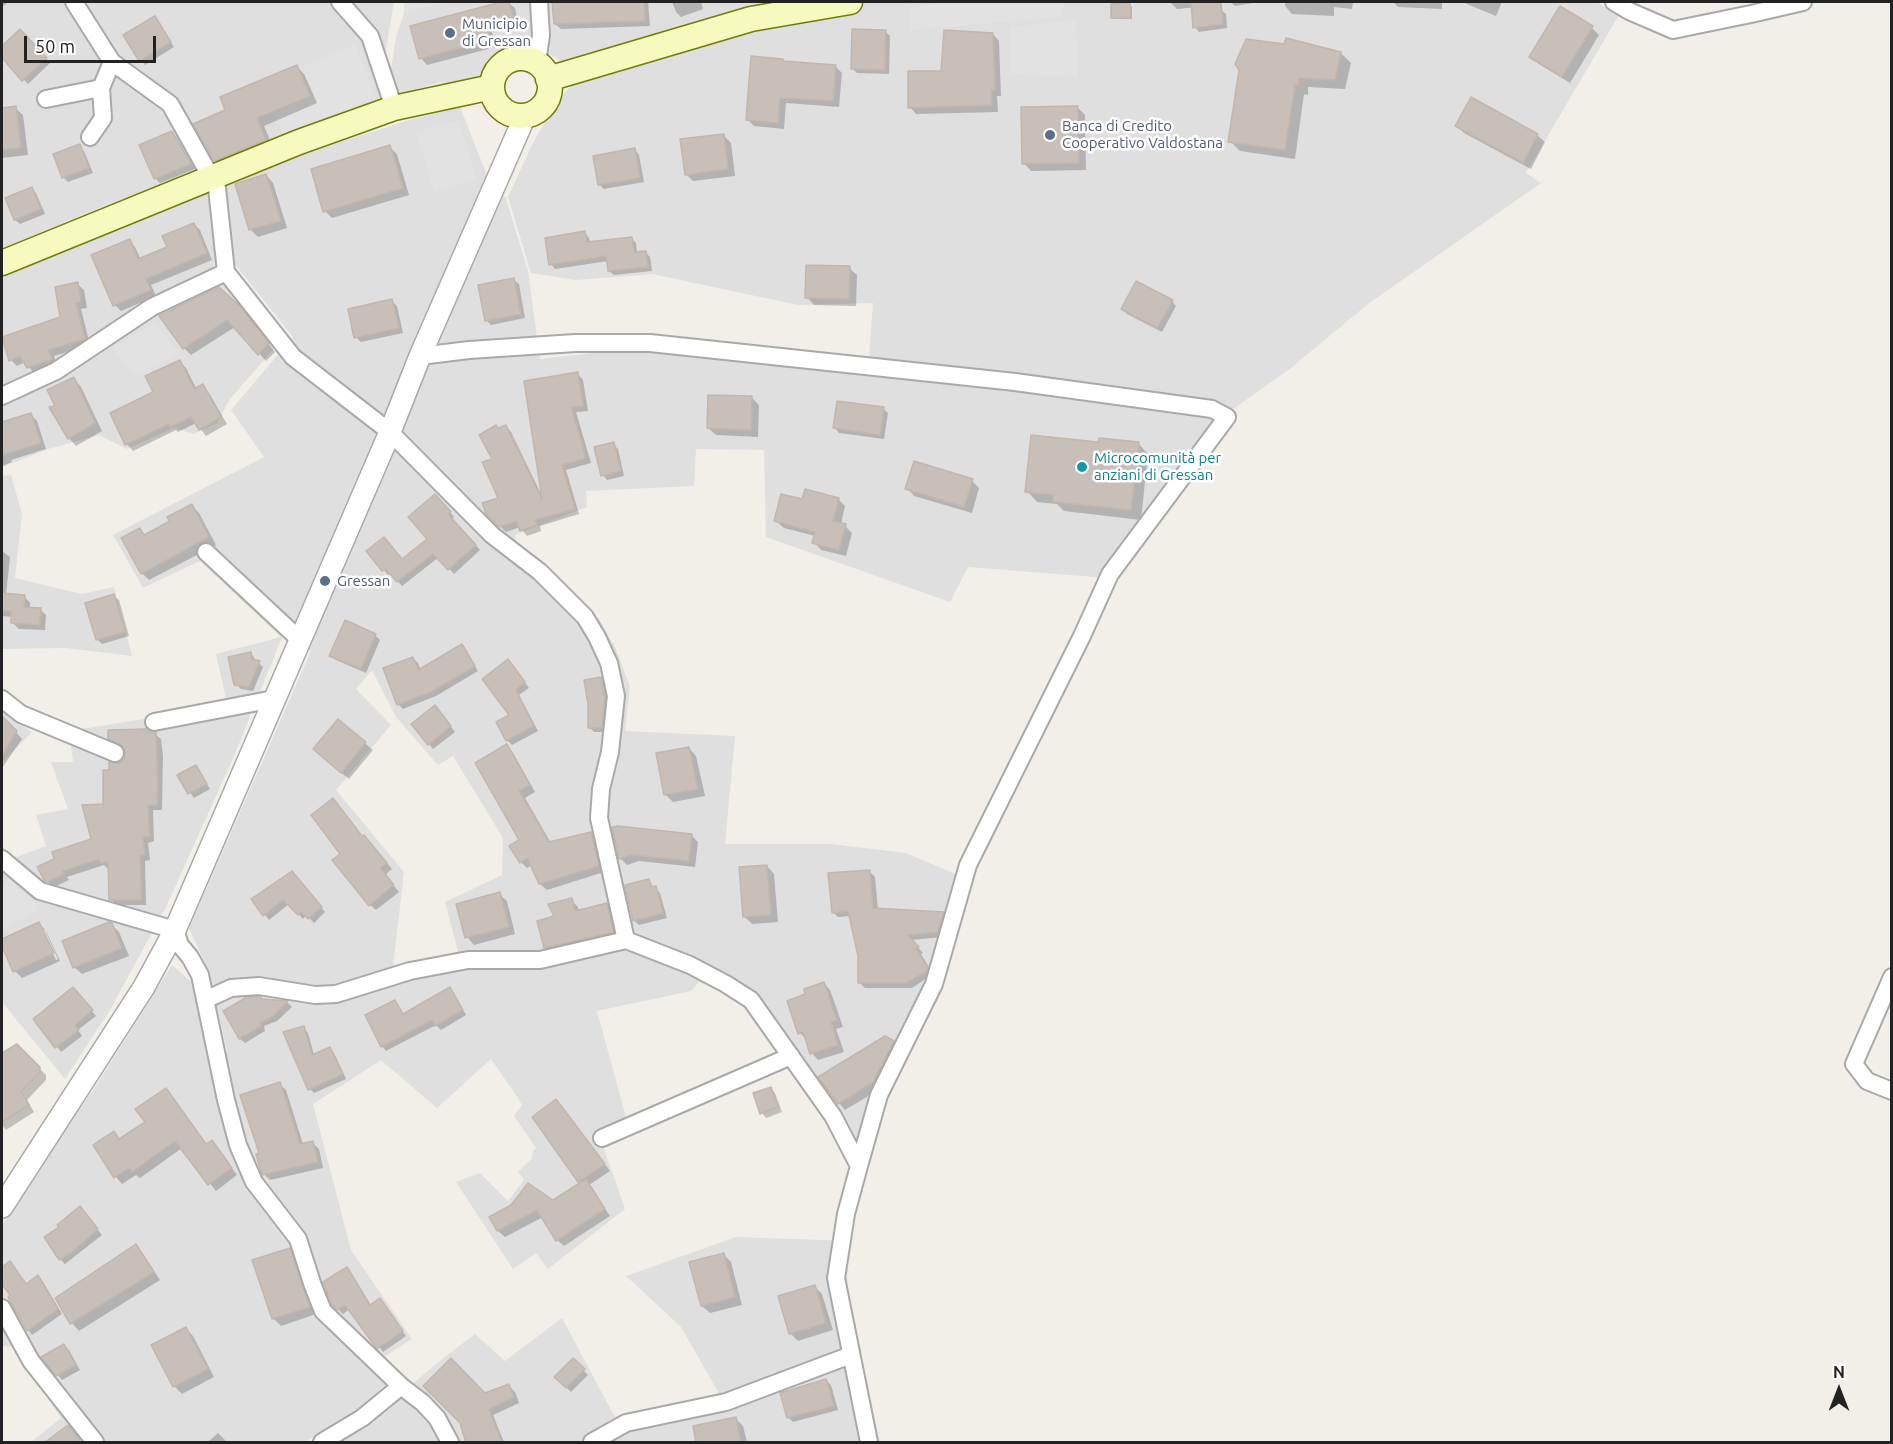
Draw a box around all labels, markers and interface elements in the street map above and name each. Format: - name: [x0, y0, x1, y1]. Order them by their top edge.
- place label: Municipio di Gressan: [462, 15, 531, 50]
- scale bar: [27, 24, 159, 62]
- marker: Municipio di Gressan: [443, 26, 457, 40]
- text: 50 m: [35, 36, 75, 56]
- place label: Banca di Credito Cooperativo Valdostana: [1062, 117, 1223, 152]
- marker: Banca di Credito Cooperativo Valdostana: [1043, 128, 1057, 142]
- place label: Microcomunità per anziani di Gressan: [1094, 449, 1221, 484]
- marker: Microcomunità per anziani di Gressan: [1075, 460, 1089, 474]
- place label: Gressan: [337, 572, 390, 590]
- marker: Gressan: [318, 574, 332, 588]
- north arrow: [1809, 1360, 1869, 1420]
- text: N: [1833, 1363, 1845, 1381]

